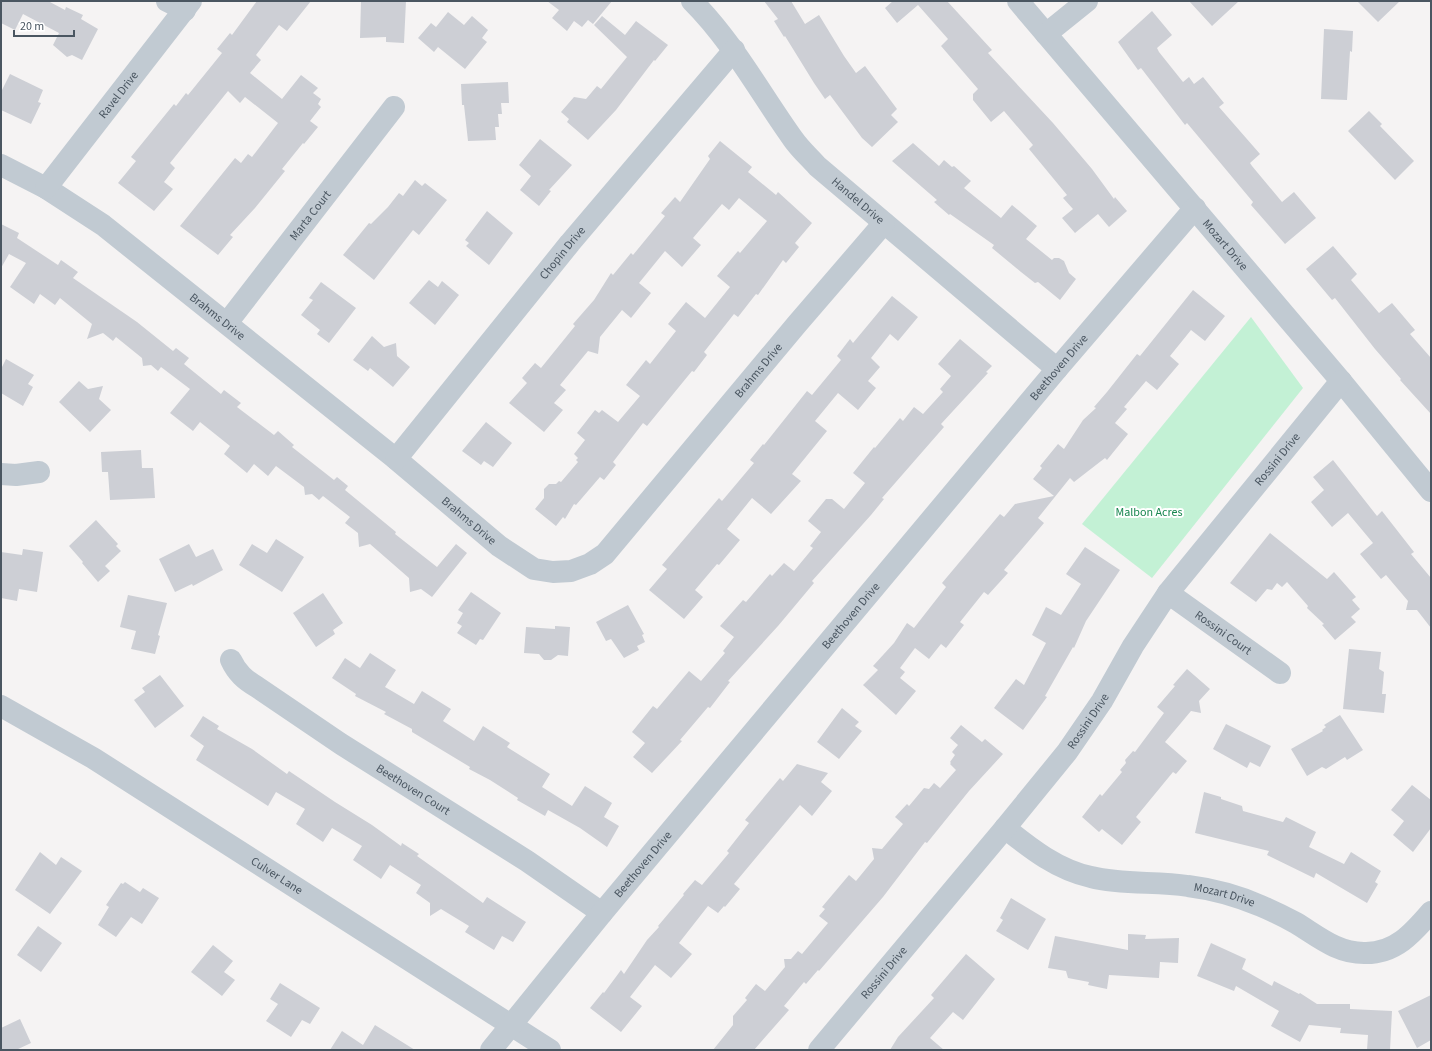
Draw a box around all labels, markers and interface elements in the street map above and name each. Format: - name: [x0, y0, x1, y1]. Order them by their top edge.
- scale bar: [14, 12, 74, 38]
- text: 20 m: [20, 18, 44, 35]
- street label: Ravel Drive: [94, 67, 142, 122]
- street label: Handel Drive: [828, 173, 888, 228]
- street label: Marta Court: [285, 187, 335, 244]
- street label: Mozart Drive: [1198, 215, 1252, 274]
- street label: Chopin Drive: [535, 222, 589, 283]
- street label: Brahms Drive: [186, 289, 249, 344]
- street label: Beethoven Drive: [1026, 330, 1092, 404]
- street label: Brahms Drive: [730, 339, 786, 401]
- street label: Rossini Drive: [1250, 429, 1304, 489]
- street label: Brahms Drive: [438, 493, 500, 549]
- park label: Malbon Acres: [1116, 504, 1182, 521]
- street label: Beethoven Drive: [818, 579, 884, 653]
- street label: Rossini Court: [1191, 606, 1255, 659]
- street label: Rossini Drive: [1063, 690, 1113, 753]
- street label: Beethoven Court: [373, 760, 454, 819]
- street label: Beethoven Drive: [610, 827, 676, 901]
- street label: Culver Lane: [248, 853, 306, 899]
- street label: Mozart Drive: [1193, 878, 1258, 911]
- street label: Rossini Drive: [857, 942, 911, 1003]

